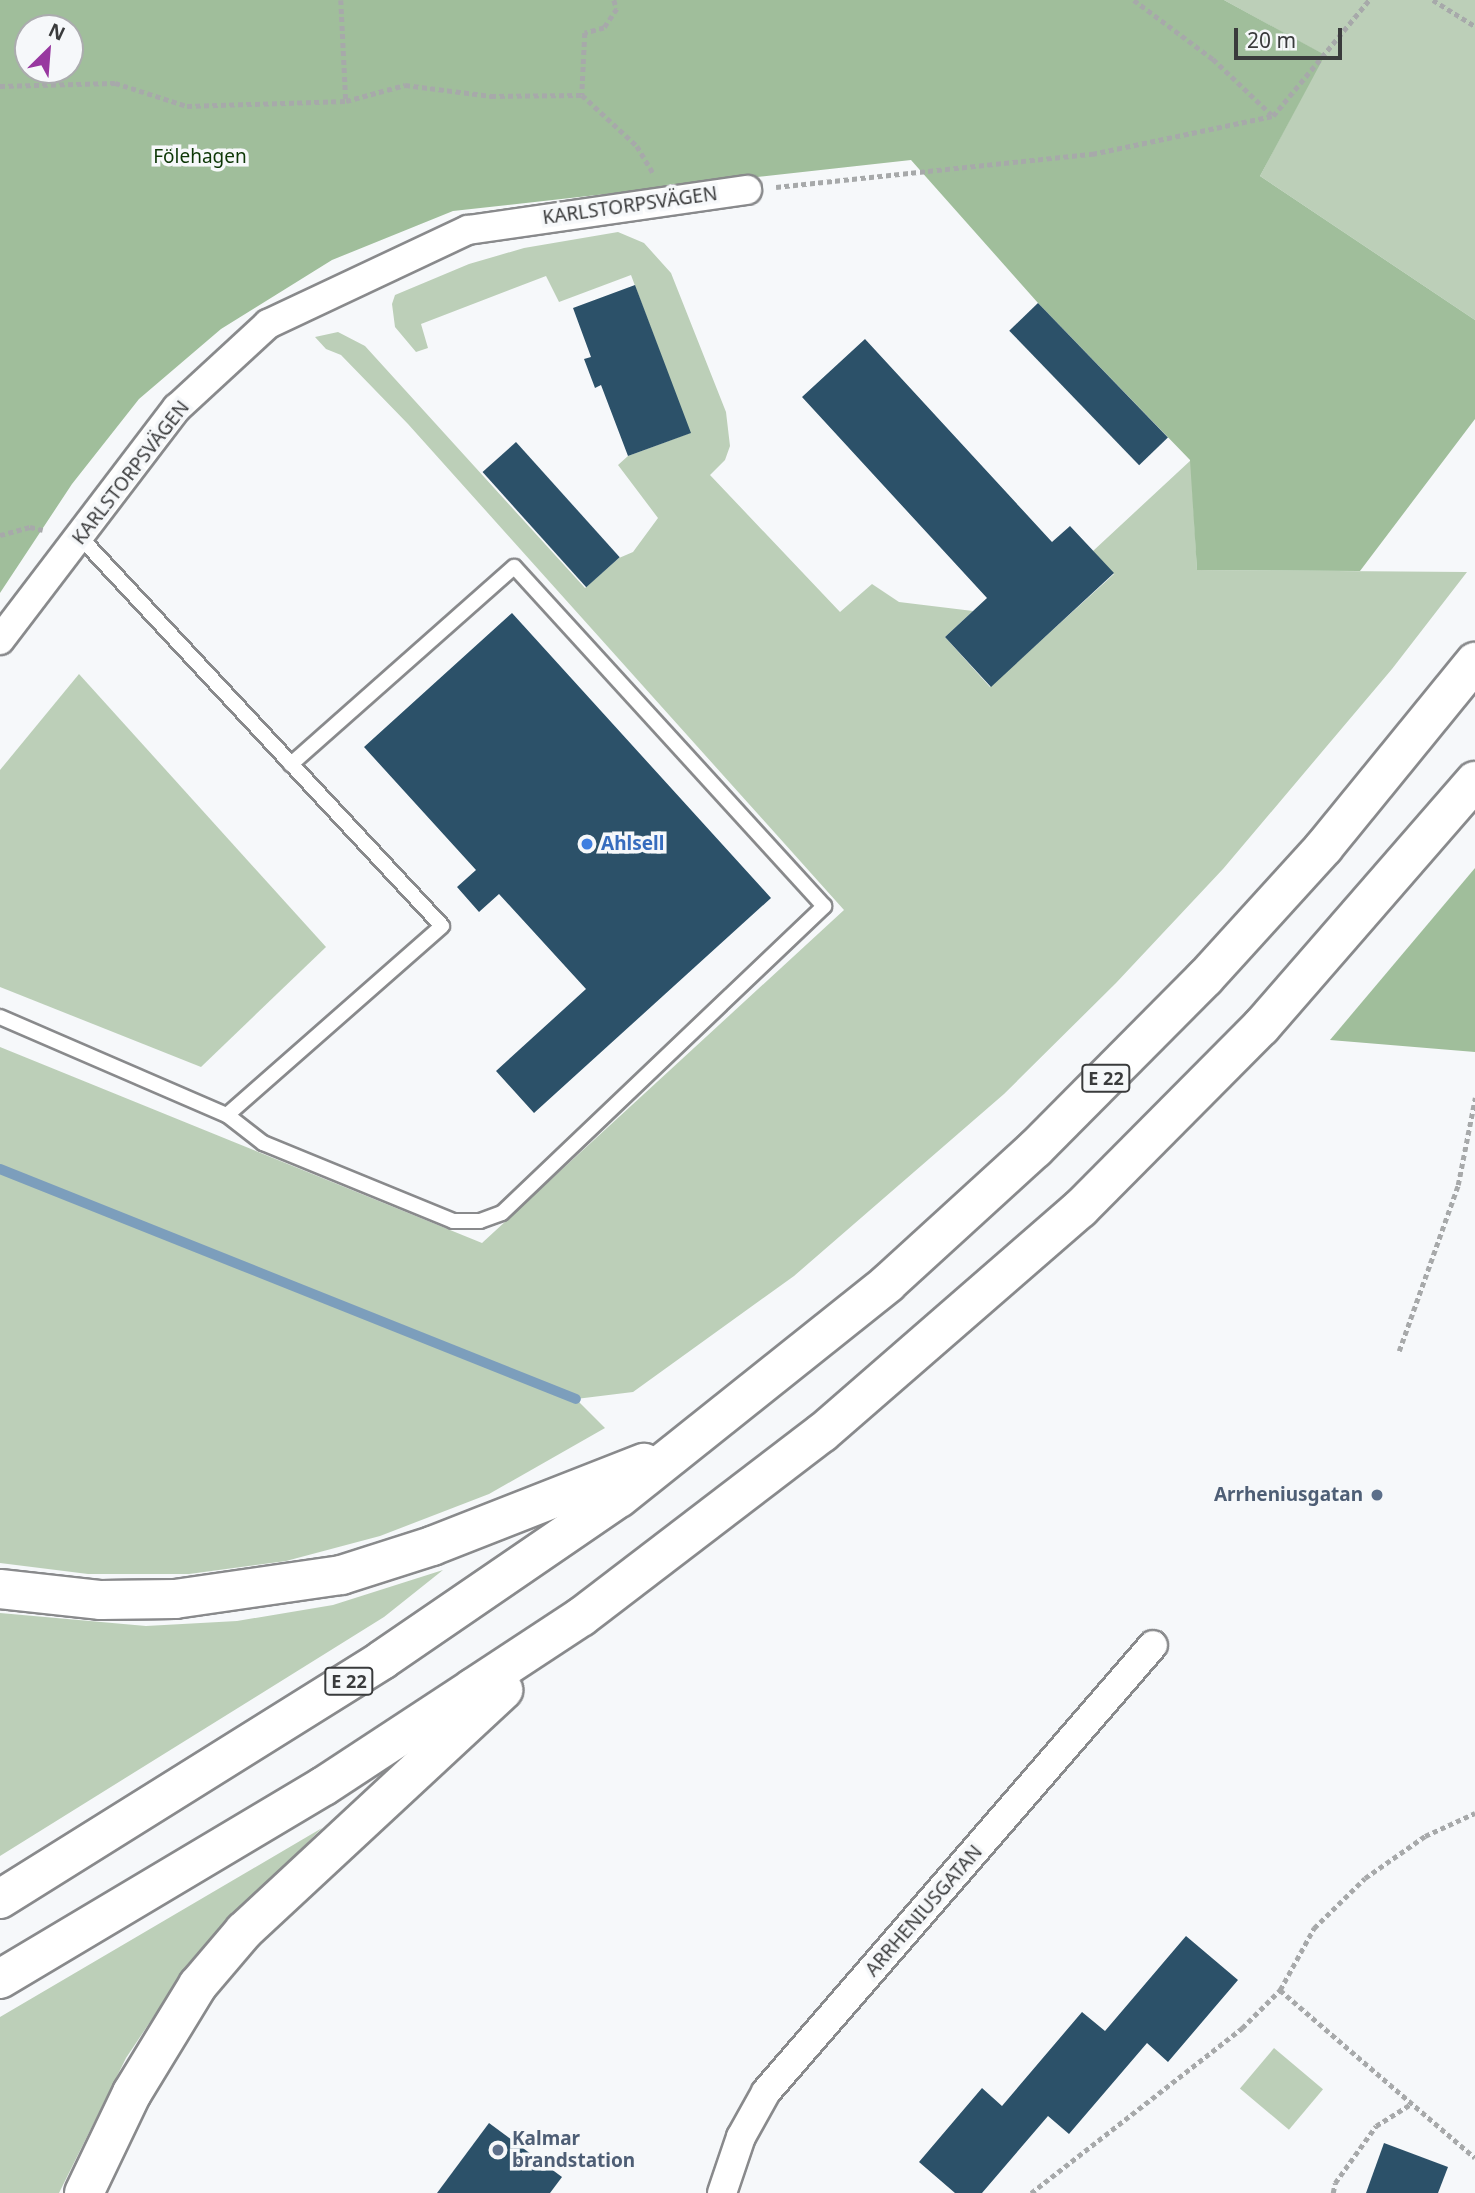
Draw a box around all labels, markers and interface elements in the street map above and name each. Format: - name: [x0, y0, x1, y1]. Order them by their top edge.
- north arrow: [14, 14, 84, 84]
- scale bar: [1237, 14, 1346, 58]
- text: N: [45, 17, 70, 47]
- text: 20 m: [1247, 26, 1296, 54]
- park label: Fölehagen: [153, 146, 247, 168]
- street label: KARLSTORPSVÄGEN: [541, 182, 719, 230]
- street label: KARLSTORPSVÄGEN: [68, 397, 194, 549]
- place label: Ahlsell: [601, 833, 664, 855]
- marker: Ahlsell: [579, 836, 595, 852]
- road number: E 22: [1080, 1064, 1132, 1092]
- place label: Arrheniusgatan: [1214, 1484, 1363, 1506]
- marker: Arrheniusgatan: [1369, 1487, 1385, 1503]
- road number: E 22: [323, 1666, 375, 1696]
- street label: ARRHENIUSGATAN: [861, 1841, 987, 1981]
- place label: Kalmar brandstation: [512, 2128, 635, 2172]
- marker: Kalmar brandstation: [490, 2142, 506, 2158]

